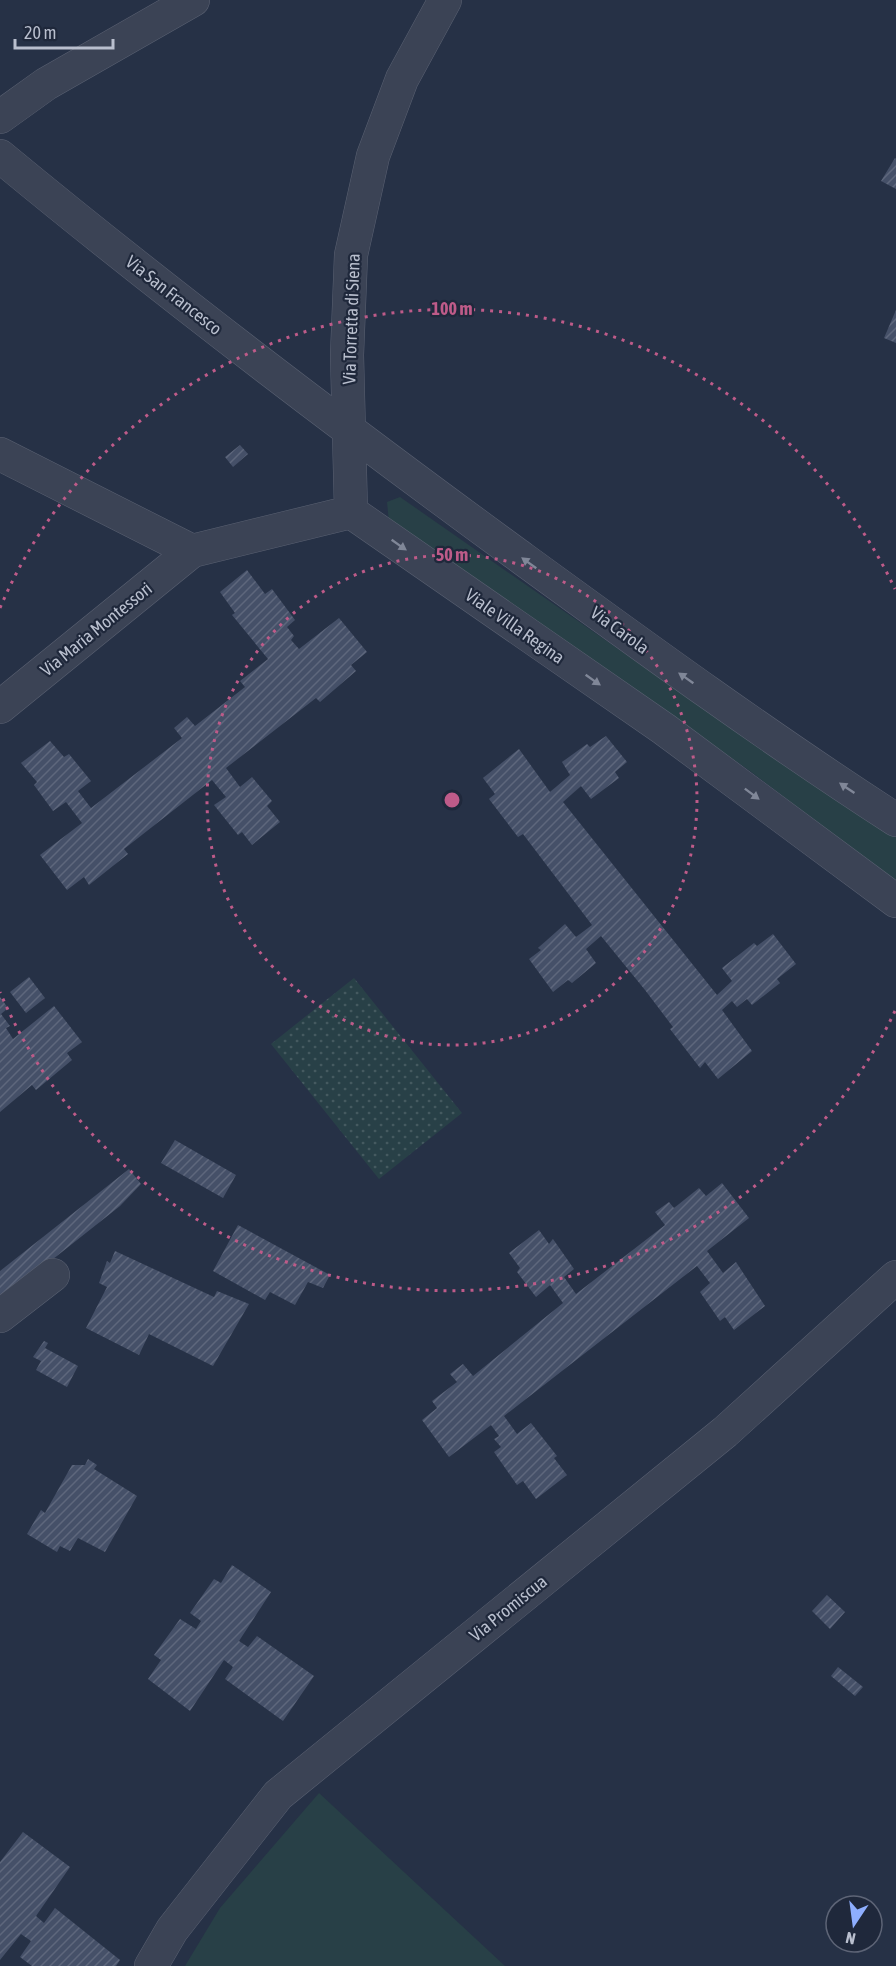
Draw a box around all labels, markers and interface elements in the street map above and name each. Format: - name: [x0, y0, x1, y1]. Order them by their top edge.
- scale bar: [15, 12, 112, 50]
- text: 20 m: [24, 22, 56, 43]
- street label: Via San Francesco: [122, 251, 226, 339]
- street label: Via Torretta di Siena: [338, 253, 364, 385]
- text: 100 m: [432, 298, 472, 319]
- one-way arrow: [390, 539, 406, 551]
- text: 50 m: [436, 544, 468, 565]
- one-way arrow: [521, 557, 537, 569]
- street label: Via Maria Montessori: [36, 578, 156, 680]
- street label: Viale Villa Regina: [461, 584, 569, 668]
- street label: Via Carola: [587, 602, 653, 658]
- one-way arrow: [678, 672, 695, 683]
- one-way arrow: [585, 674, 601, 686]
- one-way arrow: [839, 783, 855, 794]
- one-way arrow: [744, 788, 759, 800]
- centre of rings: [442, 790, 462, 810]
- street label: Via Promiscua: [465, 1570, 551, 1646]
- north arrow: [824, 1894, 884, 1954]
- text: N: [844, 1929, 857, 1948]

